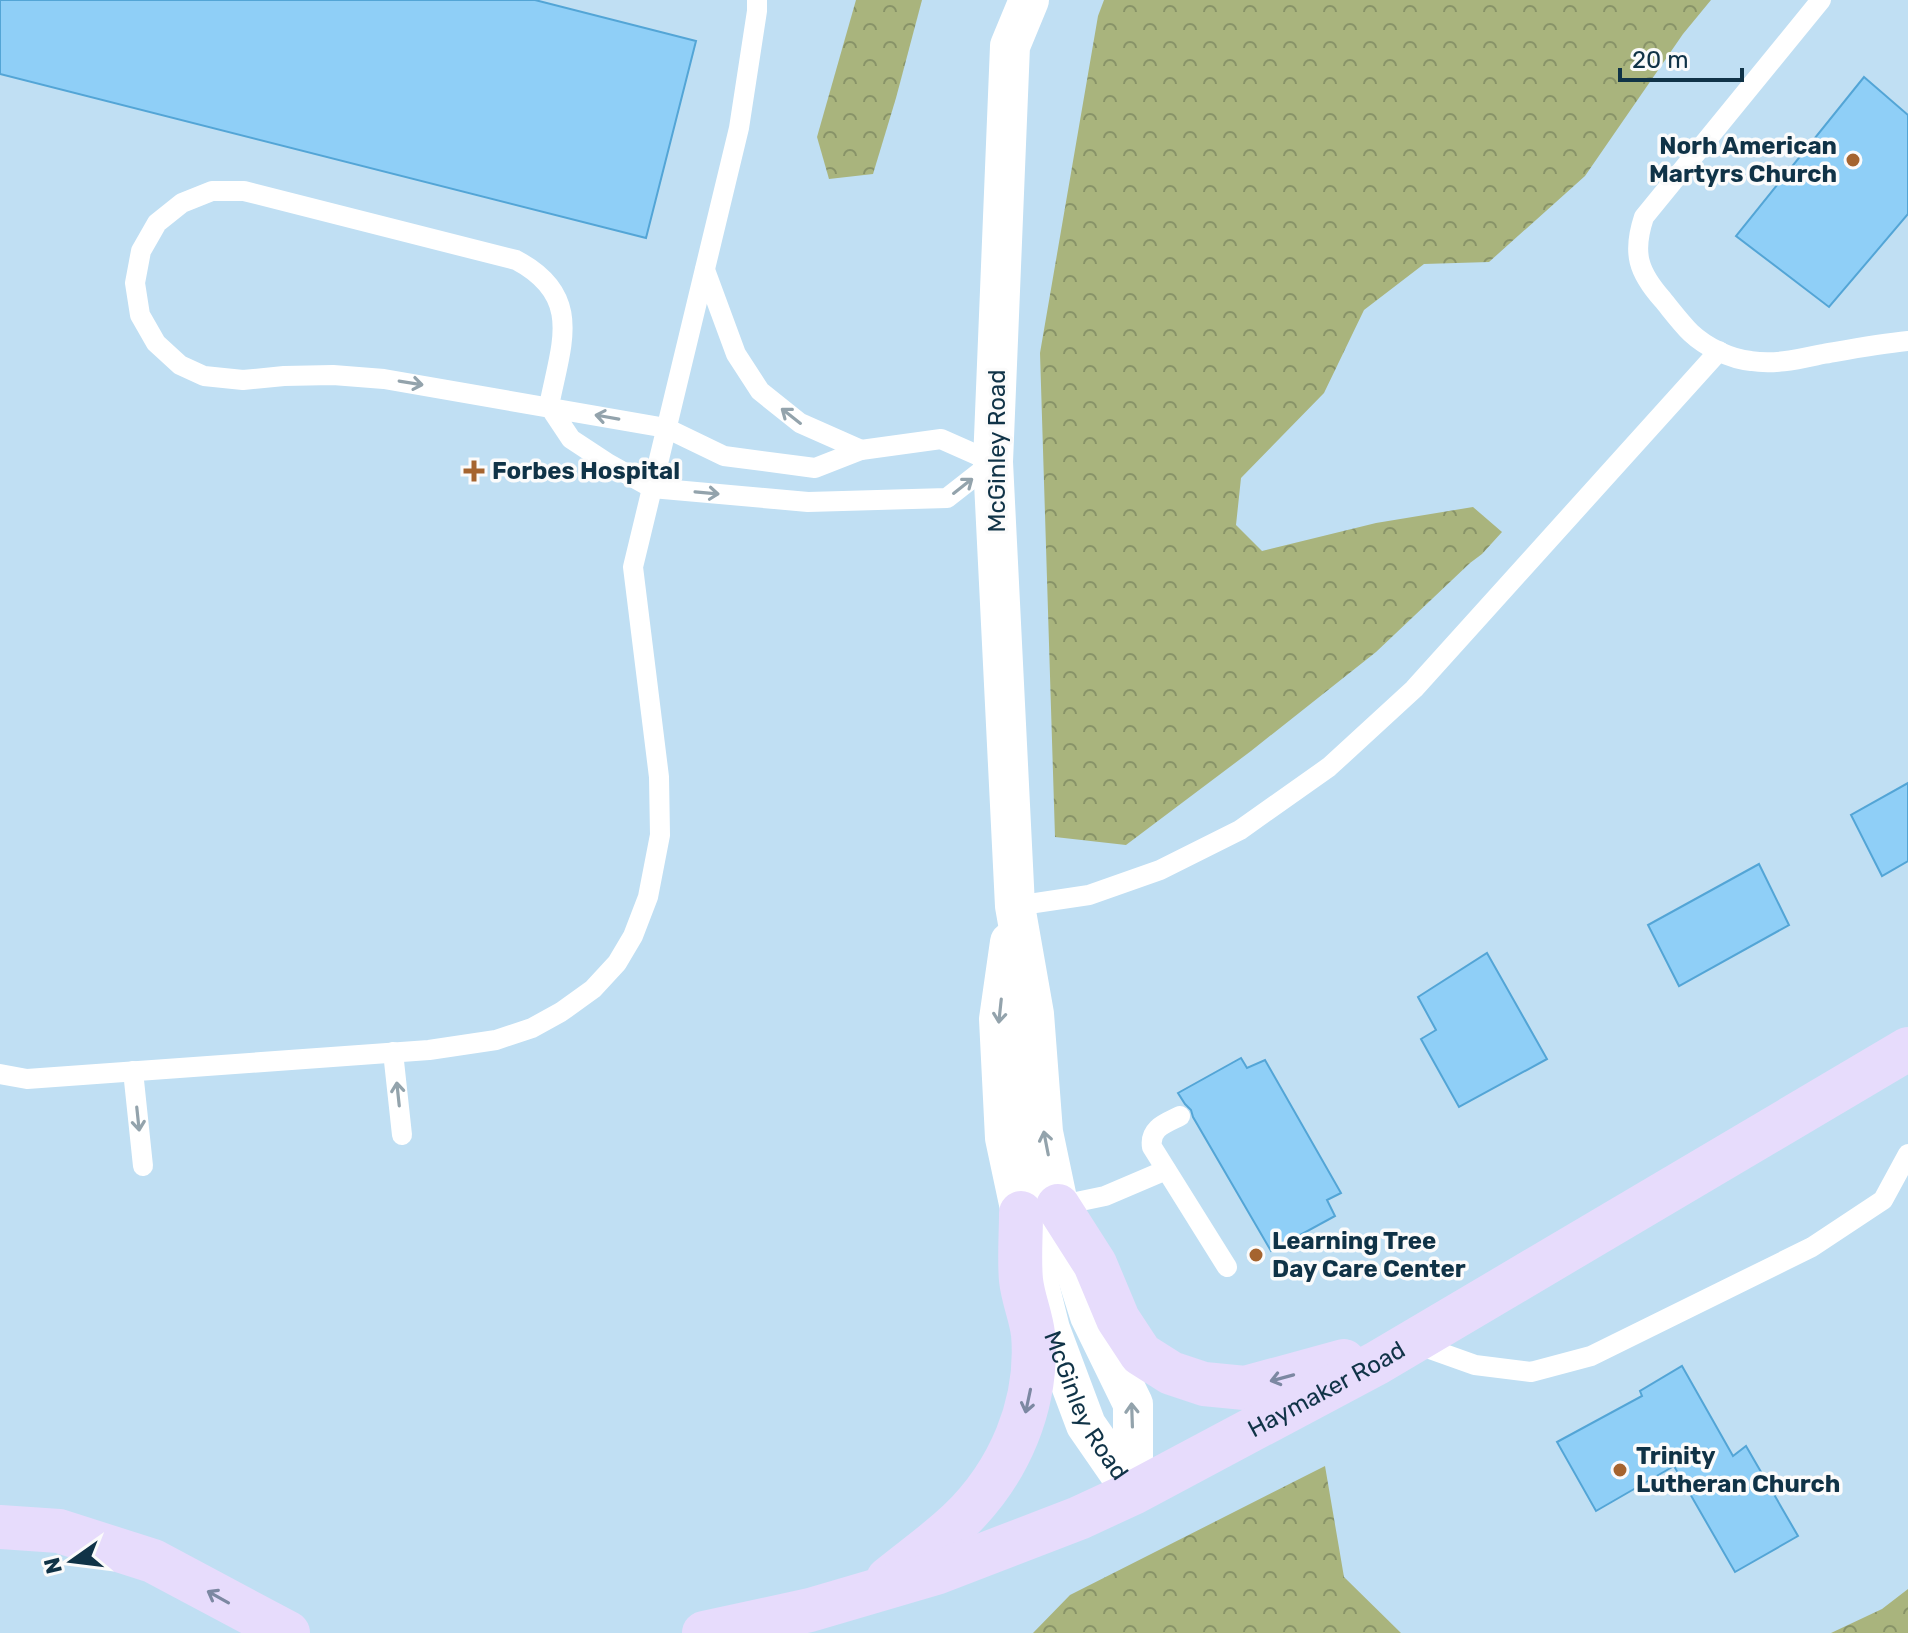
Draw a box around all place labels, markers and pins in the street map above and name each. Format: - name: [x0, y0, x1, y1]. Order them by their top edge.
- place label: Norh American Martyrs Church: [1649, 132, 1837, 188]
- marker: Norh American Martyrs Church: [1844, 151, 1862, 169]
- place label: Forbes Hospital: [492, 457, 680, 485]
- marker: Forbes Hospital: [463, 460, 485, 482]
- place label: Learning Tree Day Care Center: [1272, 1227, 1466, 1283]
- marker: Learning Tree Day Care Center: [1247, 1246, 1265, 1264]
- place label: Trinity Lutheran Church: [1636, 1442, 1840, 1498]
- marker: Trinity Lutheran Church: [1611, 1461, 1629, 1479]

